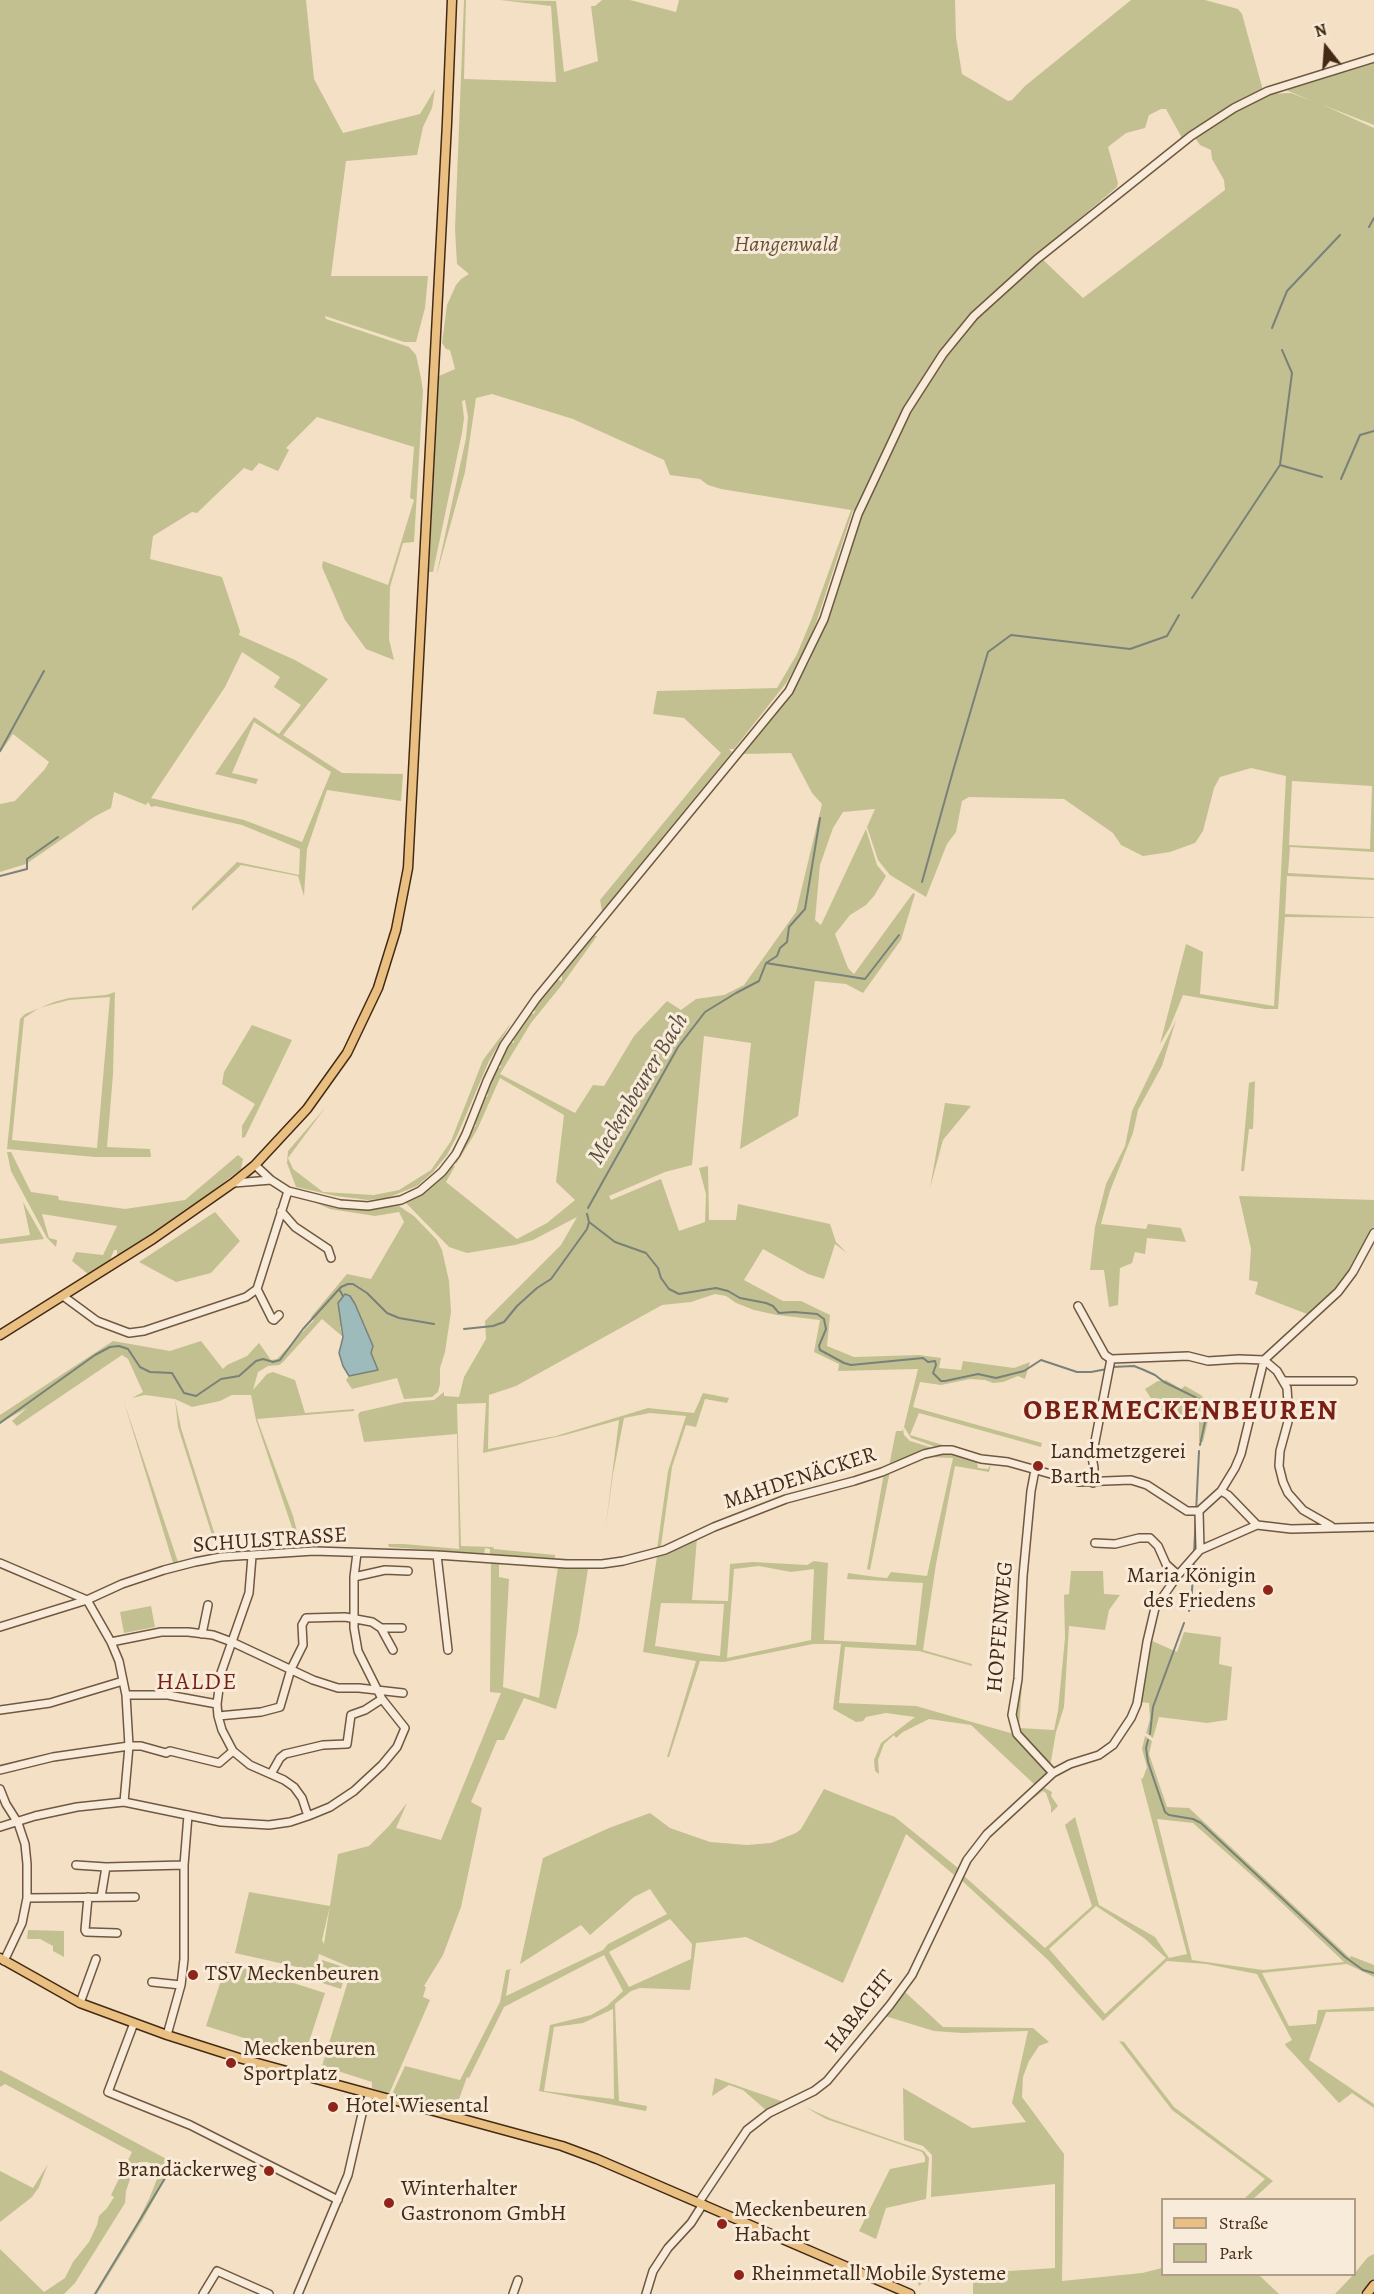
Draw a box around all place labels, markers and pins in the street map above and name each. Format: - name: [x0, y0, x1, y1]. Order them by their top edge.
- place label: Landmetzgerei Barth: [1050, 1440, 1186, 1492]
- marker: Landmetzgerei Barth: [1031, 1459, 1045, 1473]
- place label: Maria Königin des Friedens: [1126, 1564, 1256, 1616]
- marker: Maria Königin des Friedens: [1261, 1583, 1275, 1597]
- place label: TSV Meckenbeuren: [205, 1962, 379, 1988]
- marker: TSV Meckenbeuren: [186, 1968, 200, 1982]
- place label: Meckenbeuren Sportplatz: [243, 2037, 376, 2088]
- marker: Meckenbeuren Sportplatz: [224, 2056, 238, 2070]
- place label: Hotel Wiesental: [345, 2094, 488, 2120]
- marker: Hotel Wiesental: [326, 2100, 340, 2114]
- place label: Brandäckerweg: [117, 2158, 257, 2184]
- marker: Brandäckerweg: [262, 2164, 276, 2178]
- place label: Winterhalter Gastronom GmbH: [401, 2177, 567, 2228]
- marker: Winterhalter Gastronom GmbH: [382, 2196, 396, 2210]
- place label: Meckenbeuren Habacht: [734, 2198, 867, 2250]
- marker: Meckenbeuren Habacht: [715, 2217, 729, 2231]
- place label: Rheinmetall Mobile Systeme: [751, 2262, 1006, 2288]
- marker: Rheinmetall Mobile Systeme: [732, 2268, 746, 2282]

